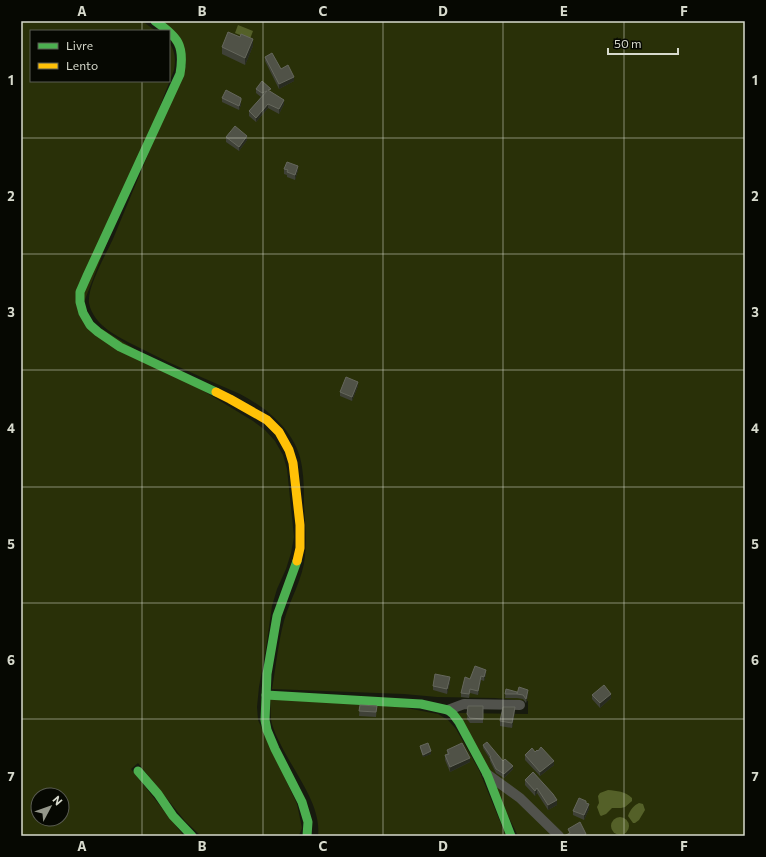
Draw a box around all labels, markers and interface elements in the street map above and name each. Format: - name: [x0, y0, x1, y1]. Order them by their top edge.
- text: A: [77, 3, 87, 19]
- text: B: [198, 3, 207, 19]
- text: C: [319, 3, 328, 19]
- text: D: [438, 3, 448, 19]
- text: E: [560, 3, 568, 19]
- text: F: [680, 3, 688, 19]
- legend: [30, 30, 170, 82]
- scale bar: [608, 30, 678, 56]
- text: 50 m: [614, 36, 642, 50]
- text: Livre: [66, 38, 93, 52]
- text: Lento: [66, 58, 98, 72]
- text: 1: [8, 72, 14, 88]
- text: 1: [752, 72, 758, 88]
- text: 2: [7, 188, 15, 204]
- text: 2: [751, 188, 759, 204]
- text: 3: [7, 304, 15, 320]
- text: 3: [751, 304, 759, 320]
- text: 4: [7, 420, 15, 436]
- text: 4: [751, 420, 759, 436]
- text: 5: [7, 536, 15, 552]
- text: 5: [751, 536, 759, 552]
- text: 6: [7, 652, 15, 668]
- text: 6: [751, 652, 759, 668]
- text: 7: [7, 768, 15, 784]
- text: 7: [751, 768, 759, 784]
- north arrow: [30, 787, 70, 827]
- text: N: [50, 793, 66, 807]
- text: A: [77, 838, 87, 854]
- text: B: [198, 838, 207, 854]
- text: C: [319, 838, 328, 854]
- text: D: [438, 838, 448, 854]
- text: E: [560, 838, 568, 854]
- text: F: [680, 838, 688, 854]

